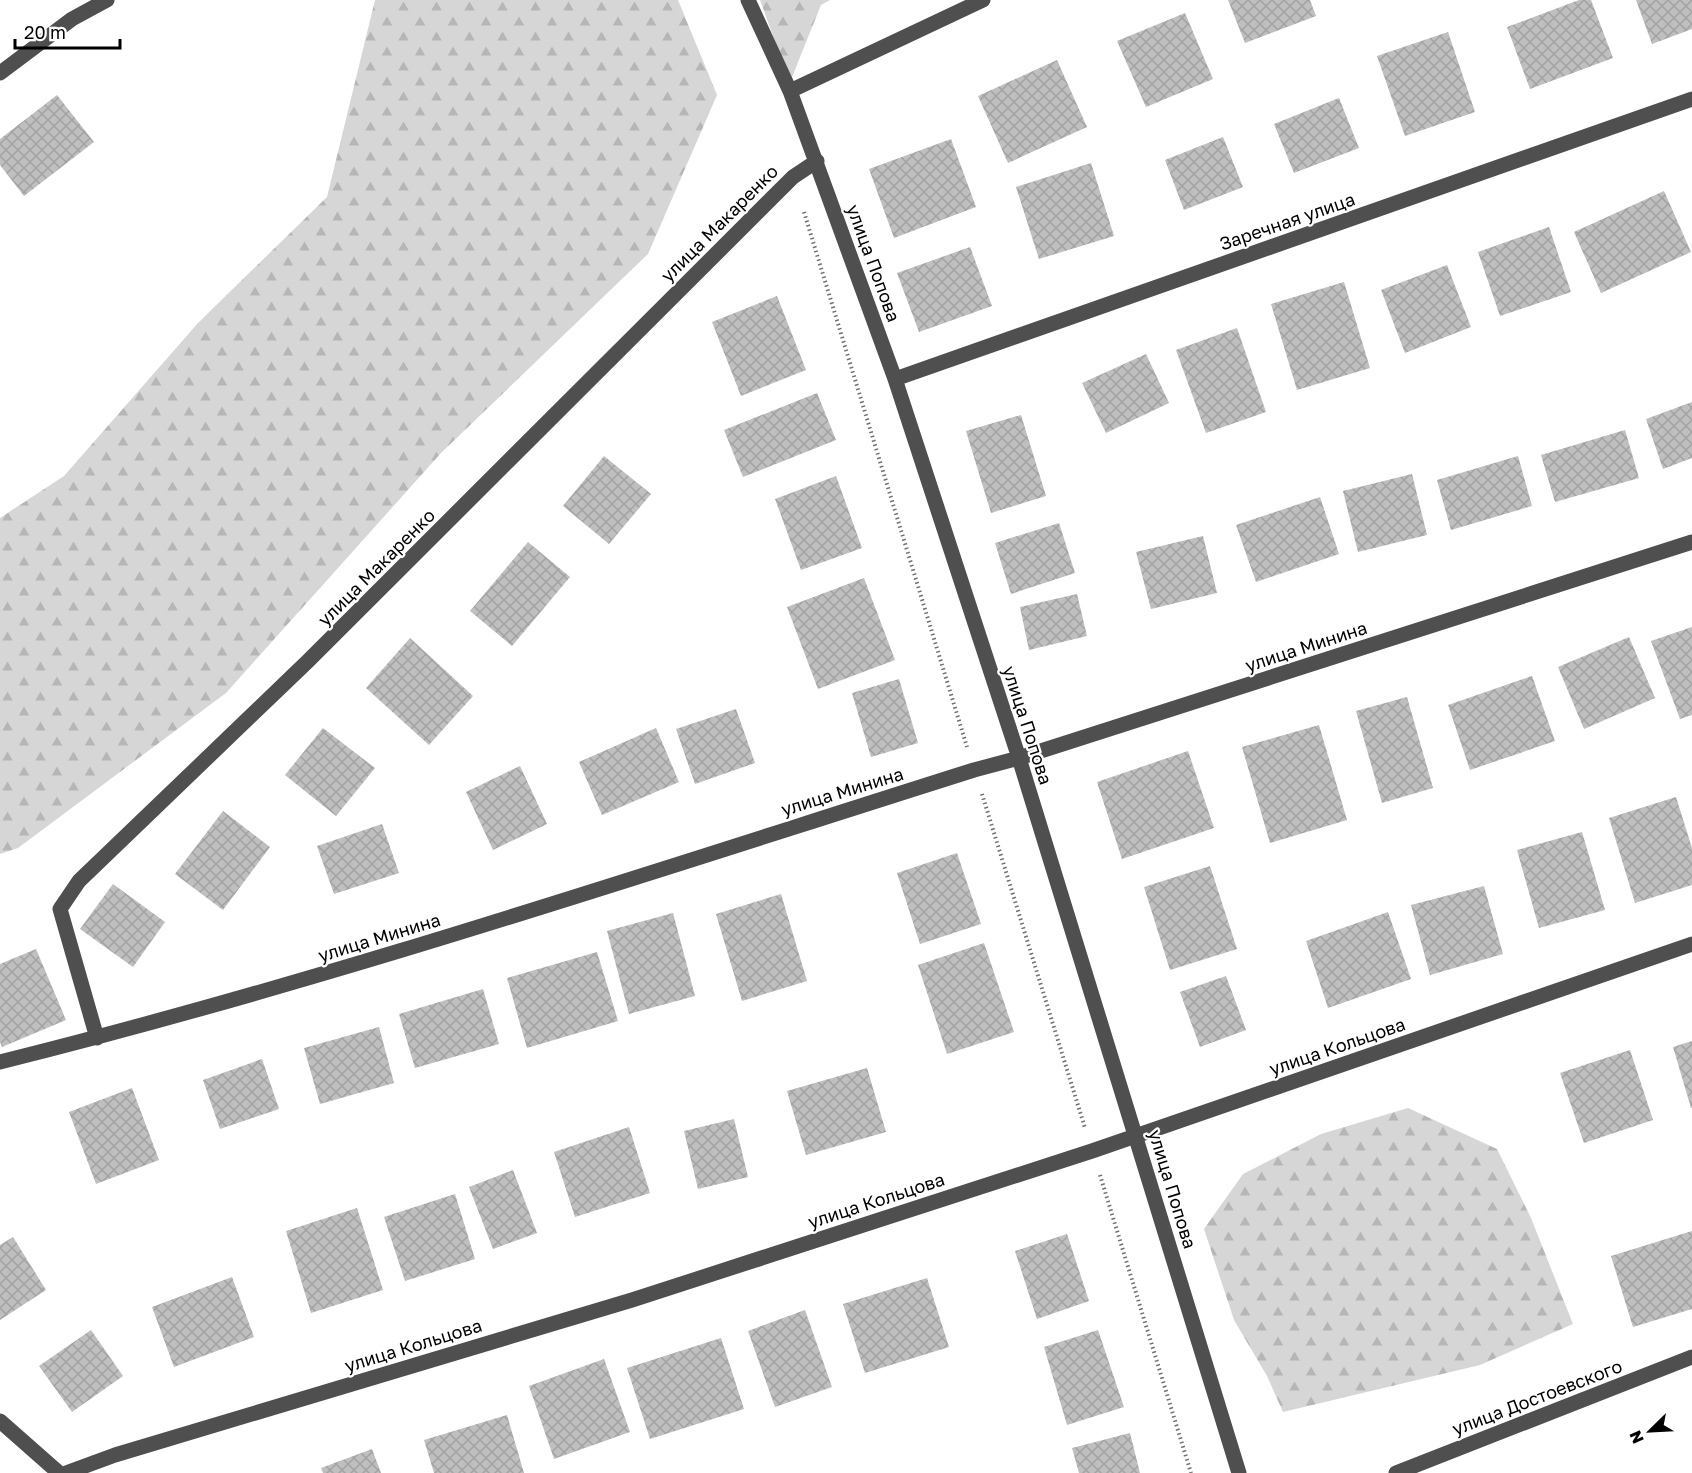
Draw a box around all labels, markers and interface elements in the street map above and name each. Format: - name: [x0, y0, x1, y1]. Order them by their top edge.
- scale bar: [15, 12, 120, 50]
- text: 20 m: [24, 21, 66, 43]
- street label: улица Макаренко: [656, 160, 782, 286]
- street label: Заречная улица: [1216, 188, 1358, 254]
- street label: улица Попова: [843, 201, 905, 325]
- street label: улица Макаренко: [313, 504, 439, 630]
- street label: улица Минина: [1242, 616, 1370, 676]
- street label: улица Попова: [998, 663, 1058, 787]
- street label: улица Минина: [778, 762, 906, 820]
- street label: улица Минина: [315, 908, 443, 966]
- street label: улица Кольцова: [1266, 1012, 1408, 1080]
- street label: улица Попова: [1144, 1127, 1202, 1251]
- street label: улица Кольцова: [805, 1168, 947, 1232]
- street label: улица Кольцова: [342, 1314, 484, 1376]
- street label: улица Достоевского: [1449, 1354, 1625, 1440]
- north arrow: [1620, 1401, 1680, 1461]
- text: N: [1625, 1427, 1648, 1447]

